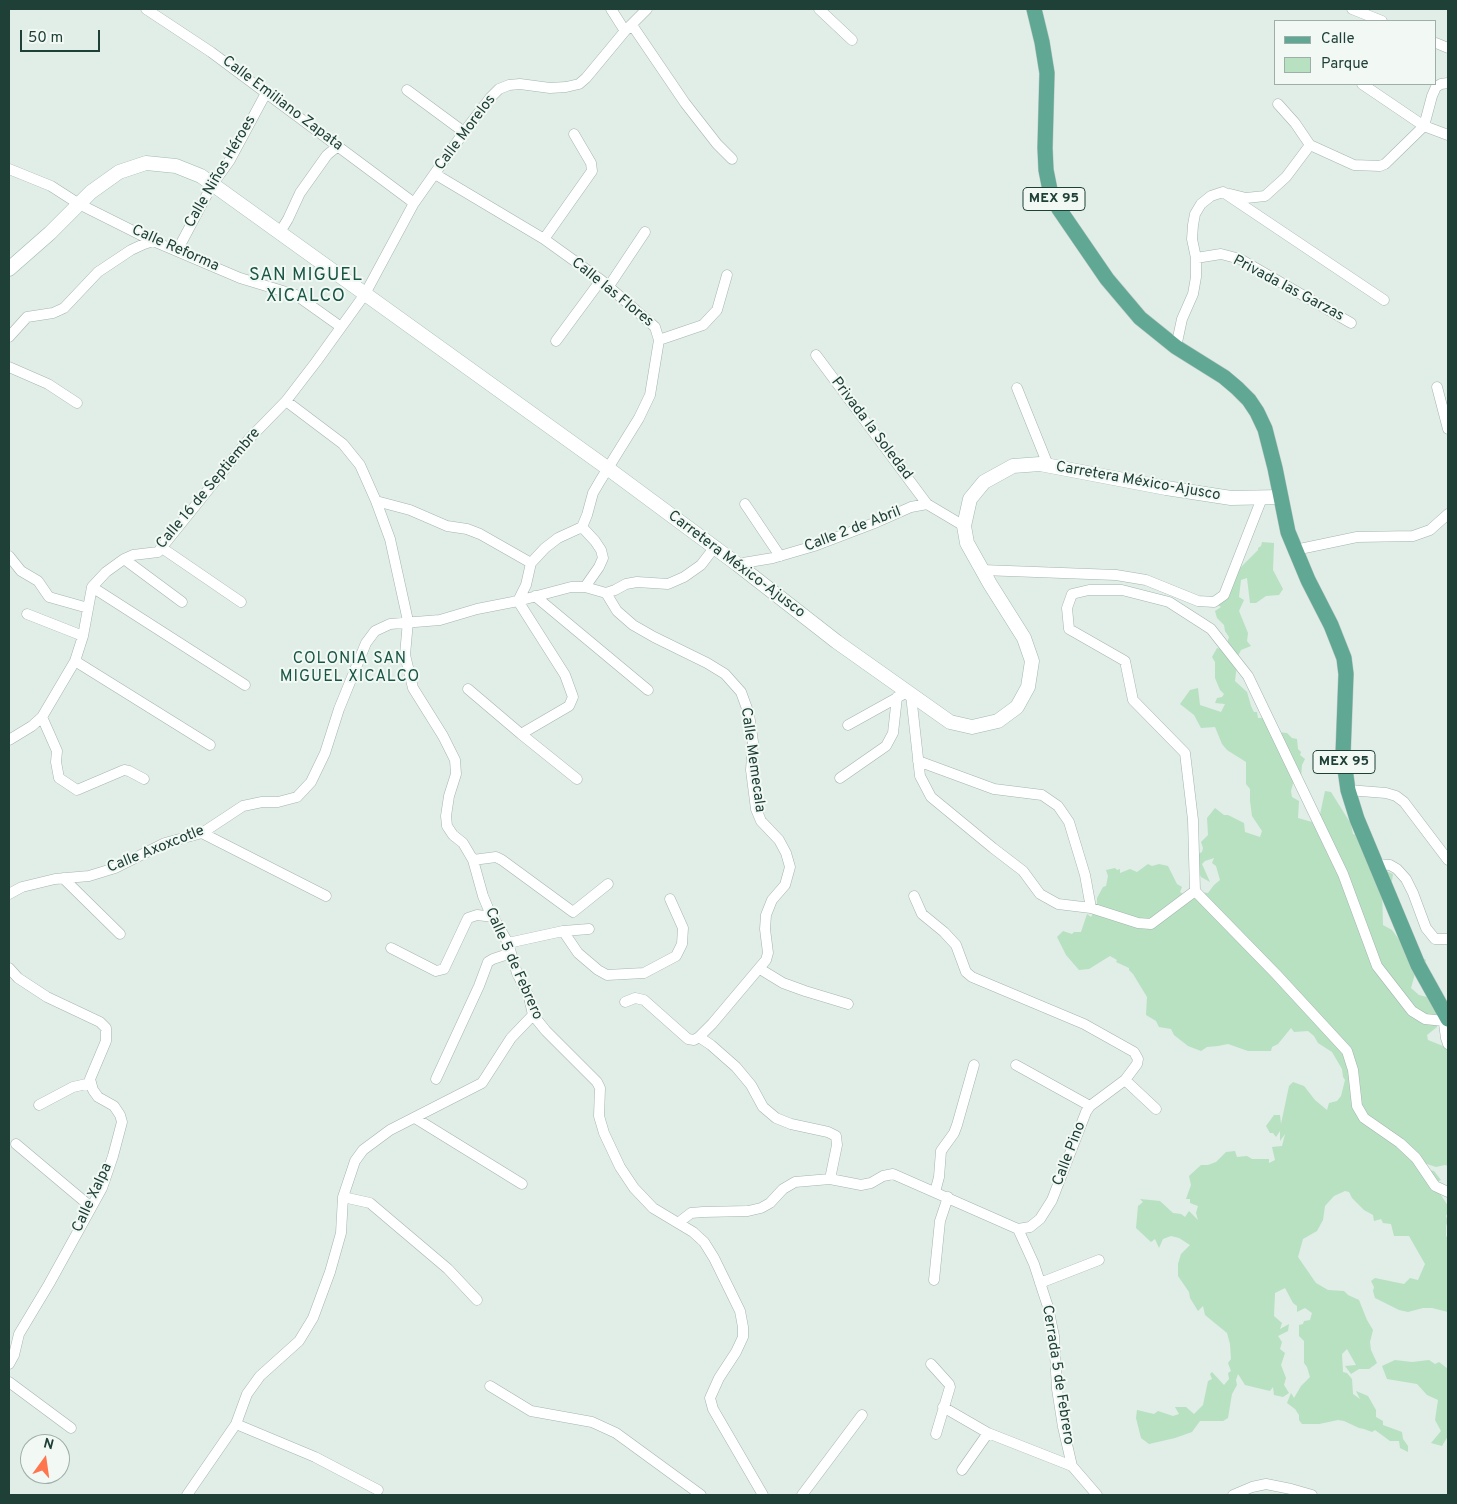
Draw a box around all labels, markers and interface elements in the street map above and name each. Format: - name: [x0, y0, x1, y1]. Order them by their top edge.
- scale bar: [22, 20, 102, 52]
- legend: [1274, 20, 1437, 85]
- text: 50 m: [28, 29, 63, 48]
- text: Calle: [1321, 30, 1355, 49]
- street label: Calle Emiliano Zapata: [218, 53, 346, 155]
- text: Parque: [1321, 55, 1369, 74]
- street label: Calle Morelos: [432, 92, 500, 174]
- street label: Calle Niños Héroes: [182, 113, 260, 231]
- road number: MEX 95: [1023, 188, 1085, 210]
- street label: Calle Reforma: [129, 222, 221, 276]
- street label: Privada las Garzas: [1229, 252, 1347, 326]
- street label: Calle las Flores: [567, 254, 657, 332]
- district label: SAN MIGUEL XICALCO: [248, 265, 364, 308]
- street label: Privada la Soledad: [826, 374, 916, 484]
- street label: Calle 16 de Septiembre: [153, 425, 265, 553]
- street label: Carretera México-Ajusco: [1054, 459, 1222, 505]
- street label: Calle 2 de Abril: [802, 503, 904, 557]
- street label: Carretera México-Ajusco: [664, 508, 808, 622]
- district label: COLONIA SAN MIGUEL XICALCO: [278, 650, 422, 688]
- street label: Calle Memecala: [736, 706, 768, 814]
- road number: MEX 95: [1313, 750, 1375, 774]
- street label: Calle Axoxcotle: [105, 822, 207, 878]
- street label: Calle 5 de Febrero: [480, 905, 546, 1023]
- street label: Calle Pino: [1050, 1119, 1090, 1189]
- street label: Calle Xalpa: [69, 1161, 117, 1235]
- street label: Cerrada 5 de Febrero: [1037, 1304, 1077, 1446]
- north arrow: [20, 1434, 70, 1484]
- text: N: [42, 1435, 55, 1454]

